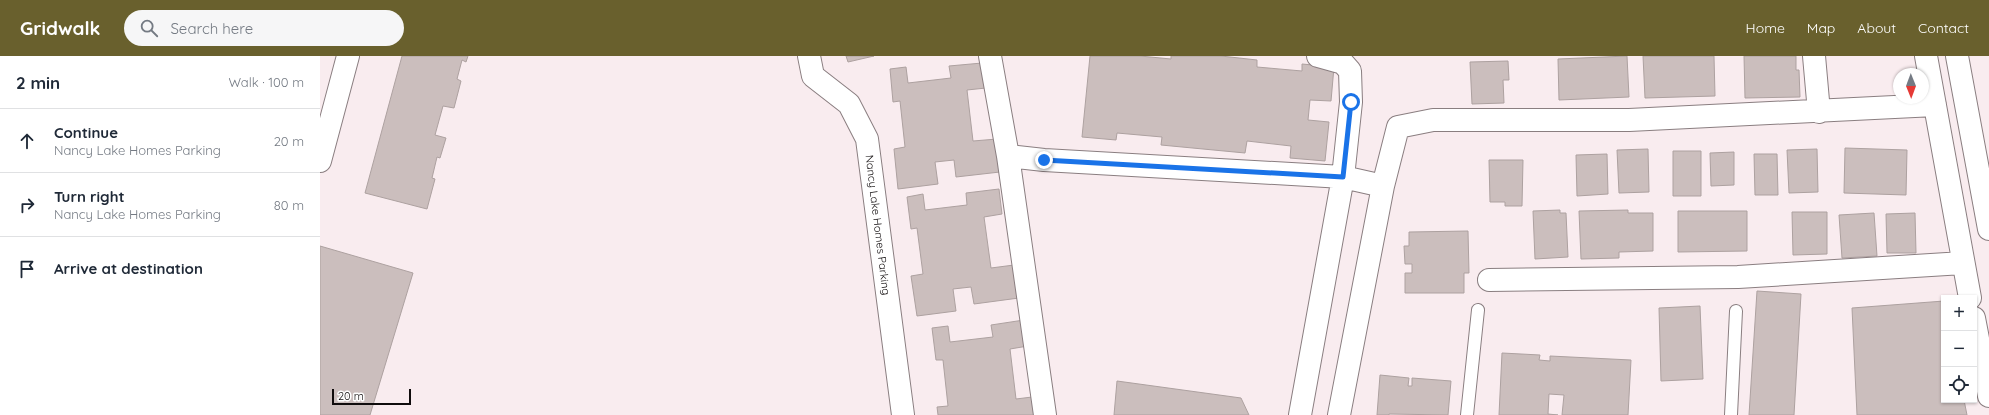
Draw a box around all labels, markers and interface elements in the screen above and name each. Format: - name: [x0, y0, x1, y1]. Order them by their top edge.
- search box: [124, 10, 404, 46]
- text: Gridwalk: [20, 16, 100, 40]
- icon: search: [138, 17, 160, 39]
- text: Search here: [170, 19, 253, 38]
- text: Home: [1746, 19, 1785, 37]
- text: Map: [1807, 19, 1835, 37]
- text: About: [1857, 19, 1896, 37]
- text: Contact: [1918, 19, 1969, 37]
- north arrow: [1893, 68, 1929, 104]
- text: 2 min: [16, 72, 60, 93]
- text: Walk · 100 m: [228, 74, 304, 90]
- route start: [1342, 93, 1360, 111]
- text: Continue: [54, 123, 118, 142]
- icon: ahead: [16, 130, 38, 152]
- text: 20 m: [274, 133, 304, 149]
- text: Nancy Lake Homes Parking: [54, 142, 221, 158]
- route end: [1035, 151, 1053, 169]
- street label: Nancy Lake Homes Parking: [862, 154, 894, 296]
- text: Turn right: [54, 187, 125, 206]
- icon: right: [16, 194, 38, 216]
- text: 80 m: [274, 197, 304, 213]
- text: Nancy Lake Homes Parking: [54, 206, 221, 222]
- icon: arrive: [16, 258, 38, 280]
- text: Arrive at destination: [54, 259, 203, 278]
- map controls: [1941, 295, 1977, 403]
- button: +: [1941, 295, 1977, 331]
- button: −: [1941, 331, 1977, 367]
- button: locate: [1941, 367, 1977, 403]
- scale bar: [332, 387, 411, 406]
- text: 20 m: [338, 389, 364, 403]

